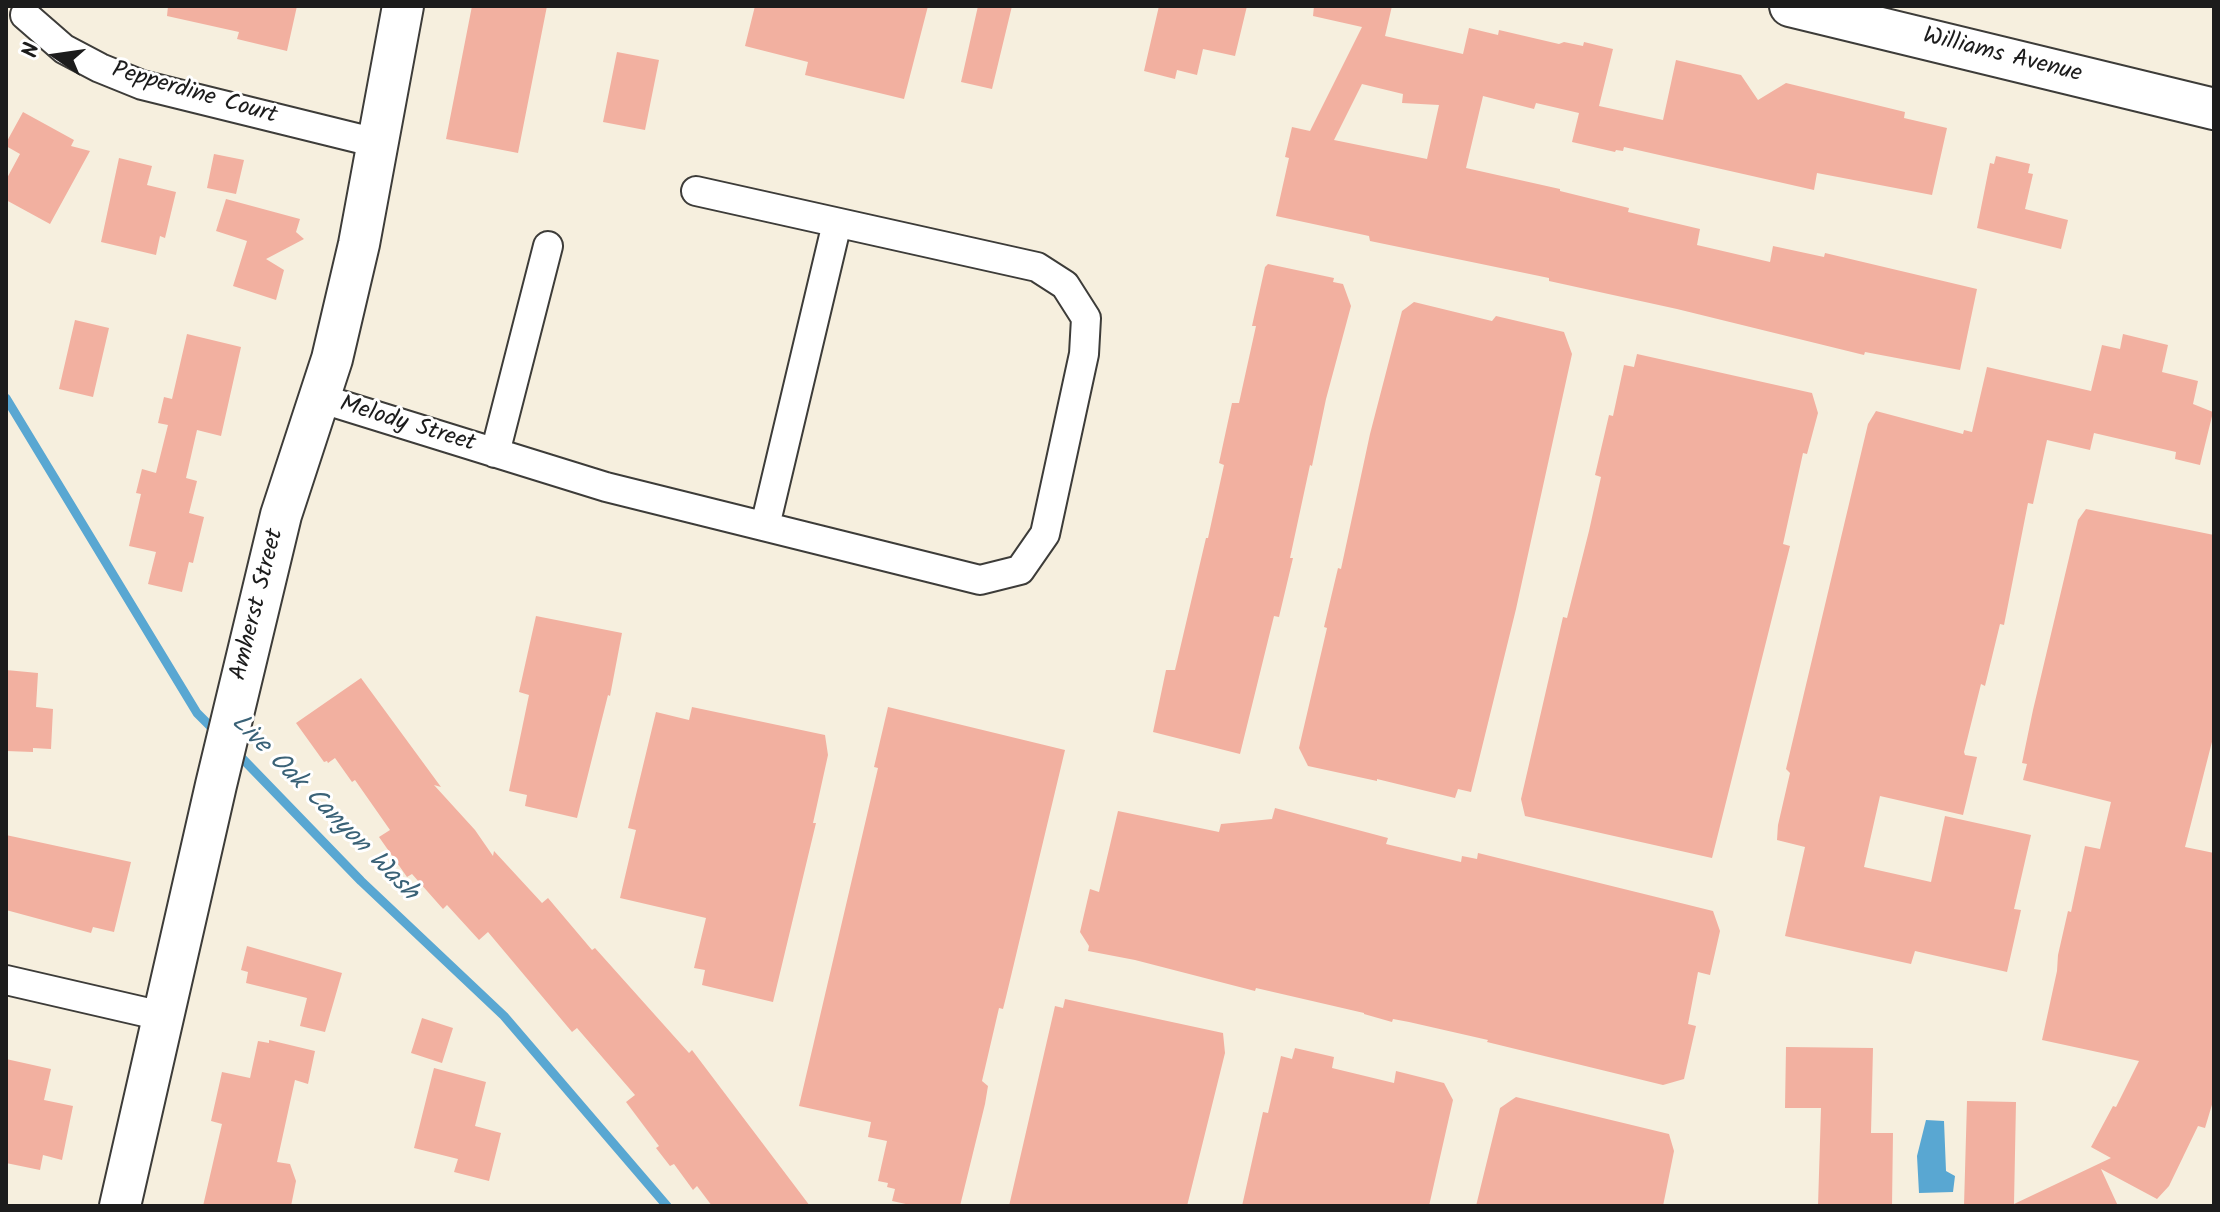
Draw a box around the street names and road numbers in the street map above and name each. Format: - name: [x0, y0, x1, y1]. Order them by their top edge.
- street label: Williams Avenue: [1920, 23, 2084, 91]
- street label: Pepperdine Court: [108, 58, 280, 132]
- street label: Melody Street: [336, 392, 478, 460]
- street label: Amherst Street: [226, 526, 292, 684]

